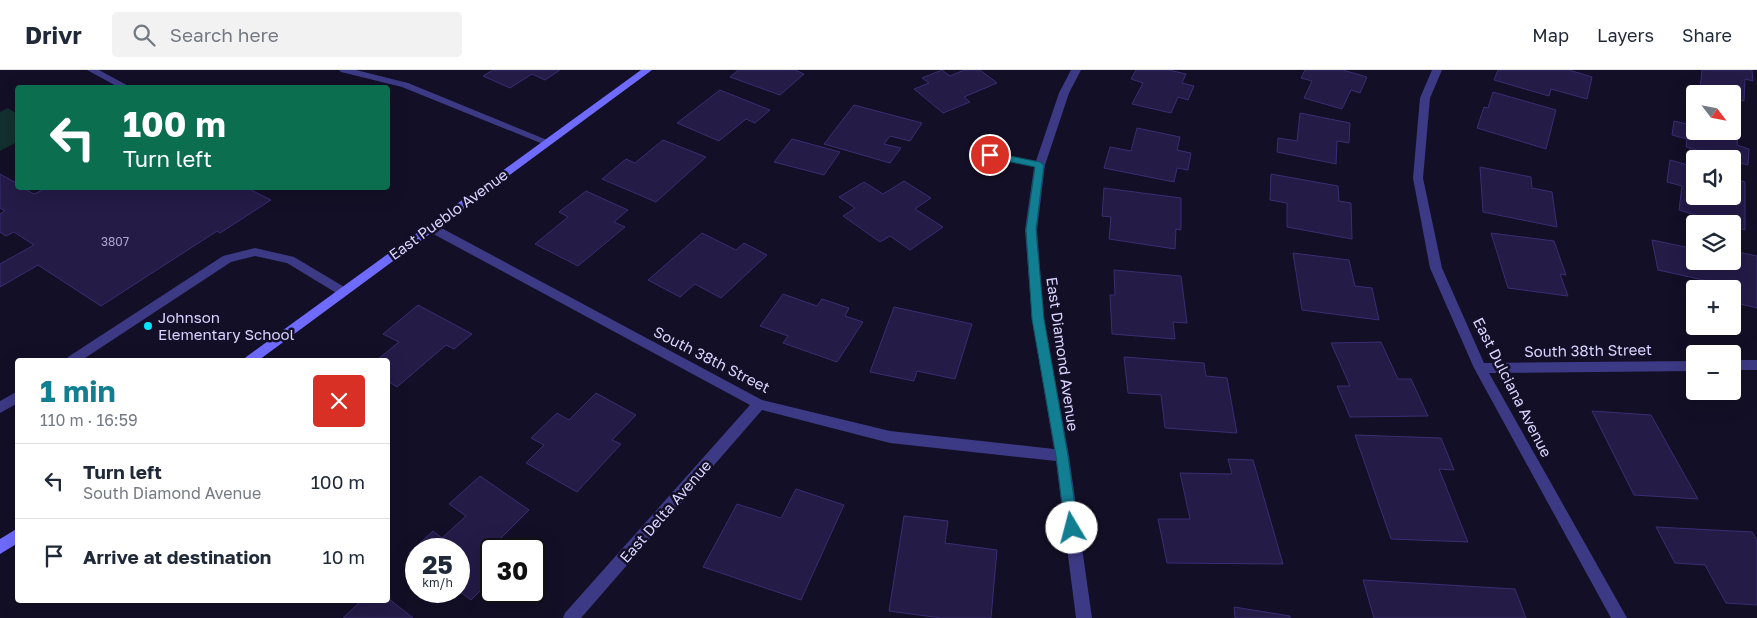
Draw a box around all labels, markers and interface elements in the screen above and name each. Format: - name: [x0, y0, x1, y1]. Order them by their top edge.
- search box: [112, 12, 462, 57]
- text: Drivr: [25, 20, 82, 49]
- icon: search: [130, 21, 158, 49]
- text: Search here: [170, 23, 279, 46]
- text: Map: [1532, 24, 1569, 46]
- text: Layers: [1597, 24, 1654, 46]
- text: Share: [1682, 24, 1732, 46]
- north arrow: [1686, 85, 1741, 140]
- map controls: [1686, 85, 1741, 400]
- text: 100 m: [123, 103, 226, 145]
- icon: left: [40, 105, 105, 170]
- pin: [969, 134, 1011, 176]
- icon: arrive: [976, 141, 1004, 169]
- text: Turn left: [123, 145, 212, 172]
- button: sound: [1686, 150, 1741, 205]
- street label: East Pueblo Avenue: [385, 165, 511, 263]
- button: layers: [1686, 215, 1741, 270]
- house number: 3807: [101, 234, 129, 249]
- street label: East Diamond Avenue: [1043, 276, 1083, 433]
- button: +: [1686, 280, 1741, 335]
- place label: Johnson Elementary School: [158, 308, 294, 343]
- street label: East Dulciana Avenue: [1470, 314, 1556, 460]
- marker: Johnson Elementary School: [142, 320, 154, 332]
- street label: South 38th Street: [651, 322, 773, 396]
- street label: South 38th Street: [1524, 340, 1652, 360]
- button: −: [1686, 345, 1741, 400]
- text: 1 min: [40, 373, 116, 409]
- button: close: [313, 375, 365, 427]
- text: 110 m · 16:59: [40, 410, 138, 430]
- street label: East Delta Avenue: [616, 456, 715, 566]
- text: Turn left: [83, 460, 162, 483]
- icon: left: [40, 467, 68, 495]
- text: 100 m: [311, 470, 365, 493]
- text: South Diamond Avenue: [83, 483, 261, 503]
- position arrow: [1045, 501, 1097, 553]
- speed limit sign: 30: [480, 538, 545, 603]
- icon: arrive: [40, 542, 68, 570]
- text: Arrive at destination: [83, 545, 271, 568]
- text: 10 m: [322, 545, 365, 568]
- text: 25: [422, 549, 453, 580]
- text: km/h: [422, 575, 453, 590]

